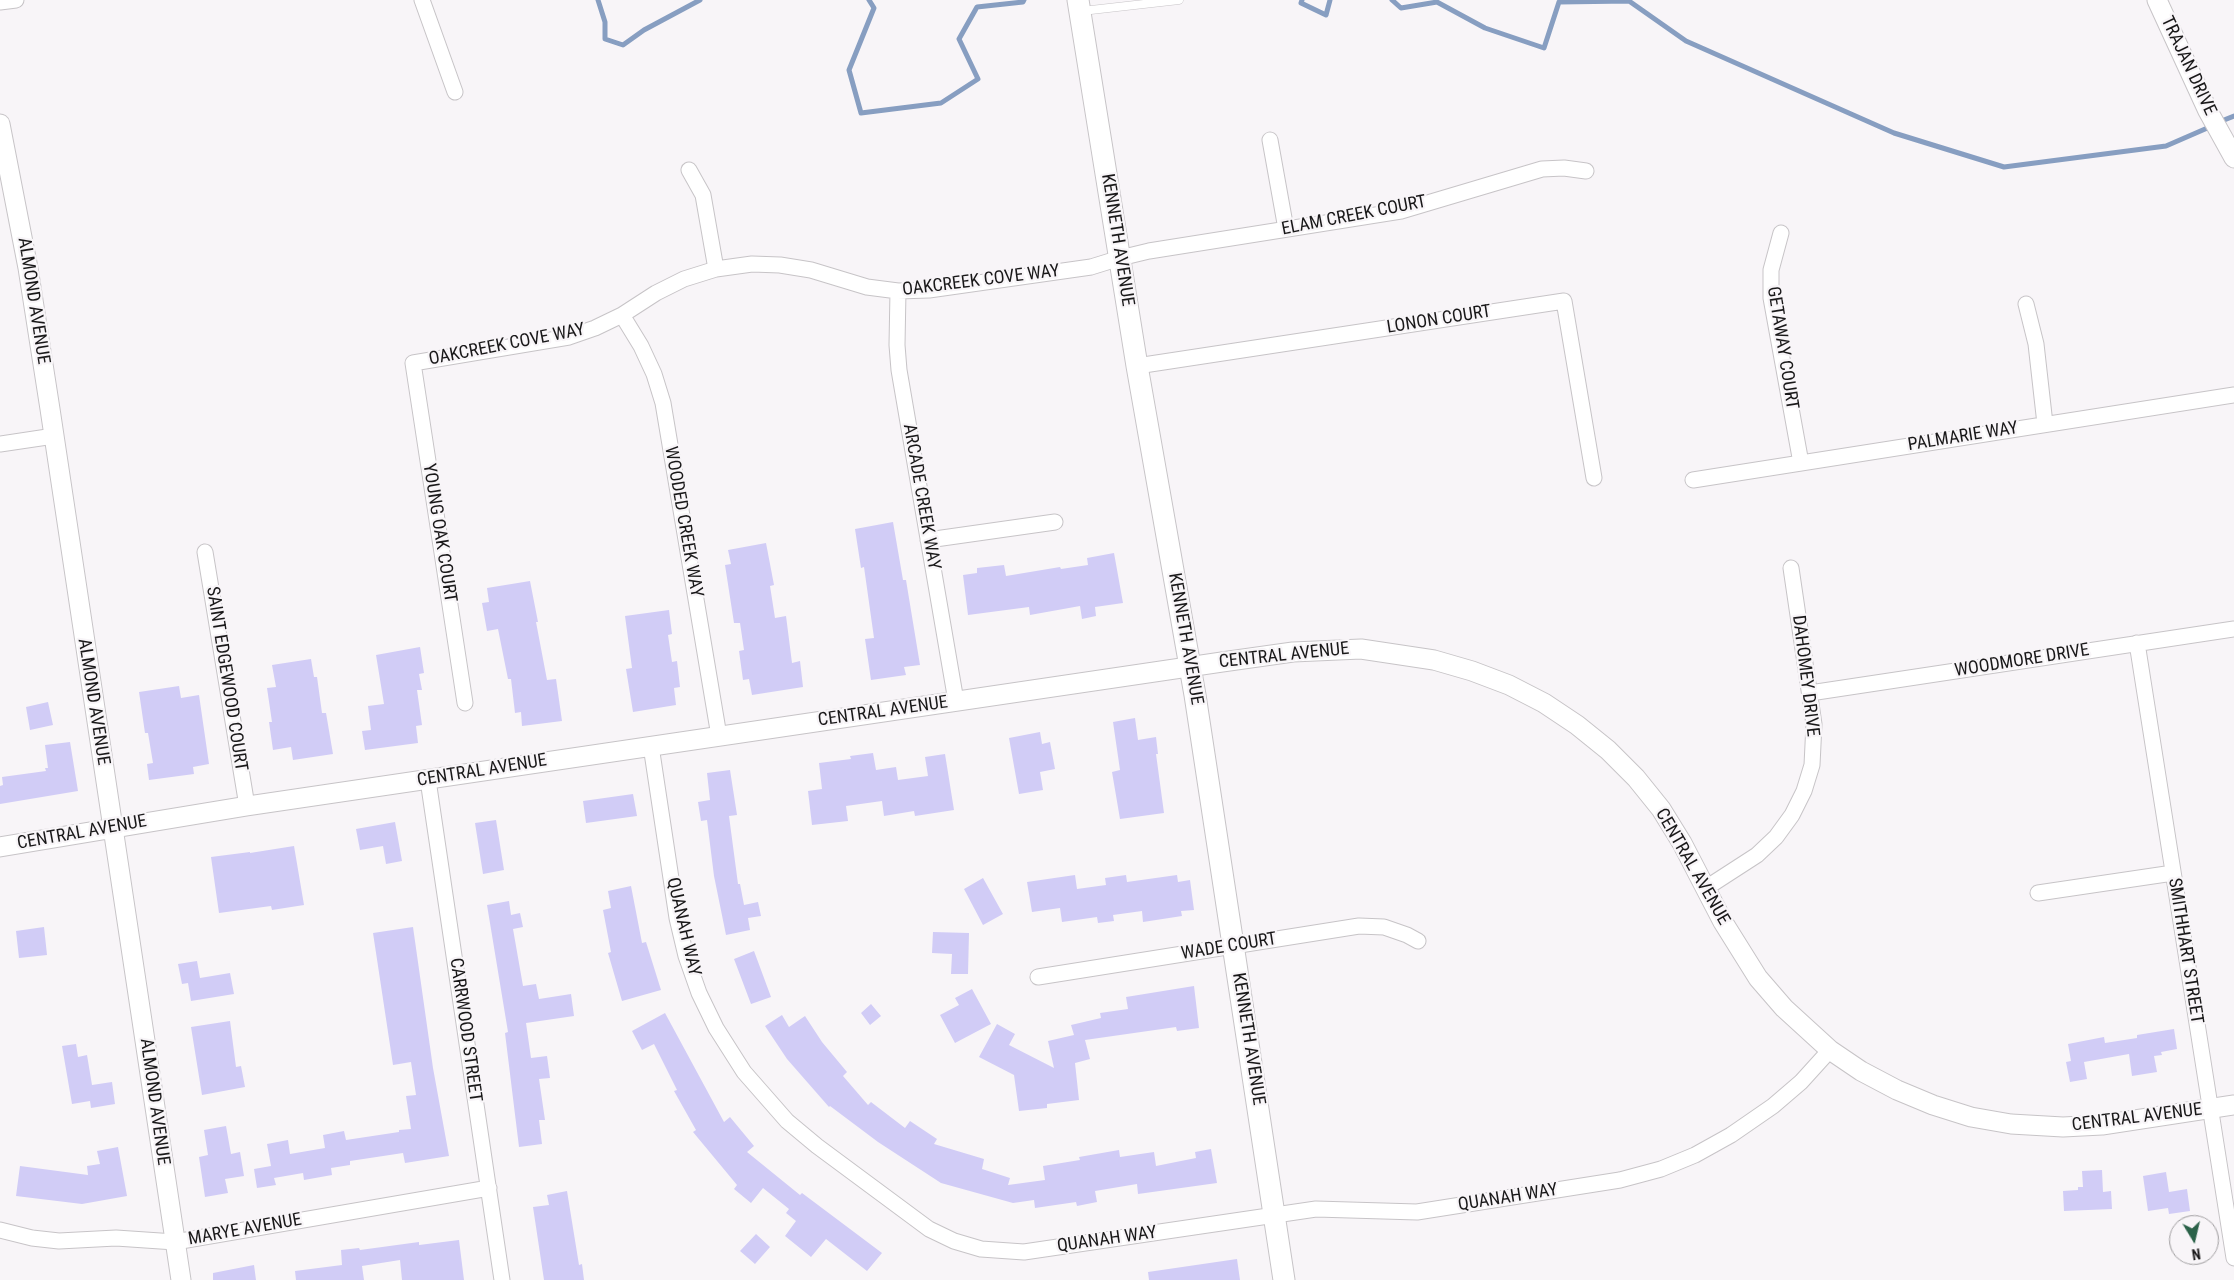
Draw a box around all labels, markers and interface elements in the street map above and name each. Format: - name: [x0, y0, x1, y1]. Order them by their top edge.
- street label: TRAJAN DRIVE: [2156, 13, 2220, 119]
- street label: KENNETH AVENUE: [1096, 172, 1138, 308]
- street label: ELAM CREEK COURT: [1280, 191, 1428, 241]
- street label: ALMOND AVENUE: [12, 236, 54, 366]
- street label: OAKCREEK COVE WAY: [901, 261, 1061, 301]
- street label: GETAWAY COURT: [1762, 285, 1802, 411]
- street label: LONON COURT: [1385, 301, 1493, 339]
- street label: OAKCREEK COVE WAY: [427, 319, 587, 371]
- street label: PALMARIE WAY: [1906, 418, 2020, 456]
- street label: ARCADE CREEK WAY: [898, 422, 944, 572]
- street label: WOODED CREEK WAY: [659, 445, 707, 599]
- street label: YOUNG OAK COURT: [417, 462, 461, 604]
- street label: KENNETH AVENUE: [1163, 571, 1207, 707]
- street label: SAINT EDGEWOOD COURT: [201, 585, 251, 773]
- street label: DAHOMEY DRIVE: [1787, 614, 1823, 738]
- street label: ALMOND AVENUE: [72, 637, 114, 767]
- street label: CENTRAL AVENUE: [1218, 638, 1350, 674]
- street label: WOODMORE DRIVE: [1953, 640, 2091, 682]
- street label: CENTRAL AVENUE: [817, 692, 949, 732]
- street label: CENTRAL AVENUE: [416, 750, 548, 792]
- street label: CENTRAL AVENUE: [1650, 805, 1734, 929]
- street label: CENTRAL AVENUE: [16, 811, 148, 855]
- street label: QUANAH WAY: [661, 876, 705, 978]
- street label: SMITHHART STREET: [2163, 876, 2207, 1026]
- street label: WADE COURT: [1180, 929, 1278, 965]
- street label: CARRWOOD STREET: [444, 957, 486, 1103]
- street label: KENNETH AVENUE: [1227, 971, 1269, 1107]
- street label: ALMOND AVENUE: [134, 1037, 174, 1167]
- street label: CENTRAL AVENUE: [2071, 1099, 2203, 1137]
- street label: QUANAH WAY: [1457, 1179, 1559, 1217]
- street label: MARYE AVENUE: [187, 1209, 303, 1251]
- north arrow: [2169, 1215, 2219, 1265]
- street label: QUANAH WAY: [1056, 1222, 1158, 1258]
- text: N: [2191, 1245, 2202, 1262]

